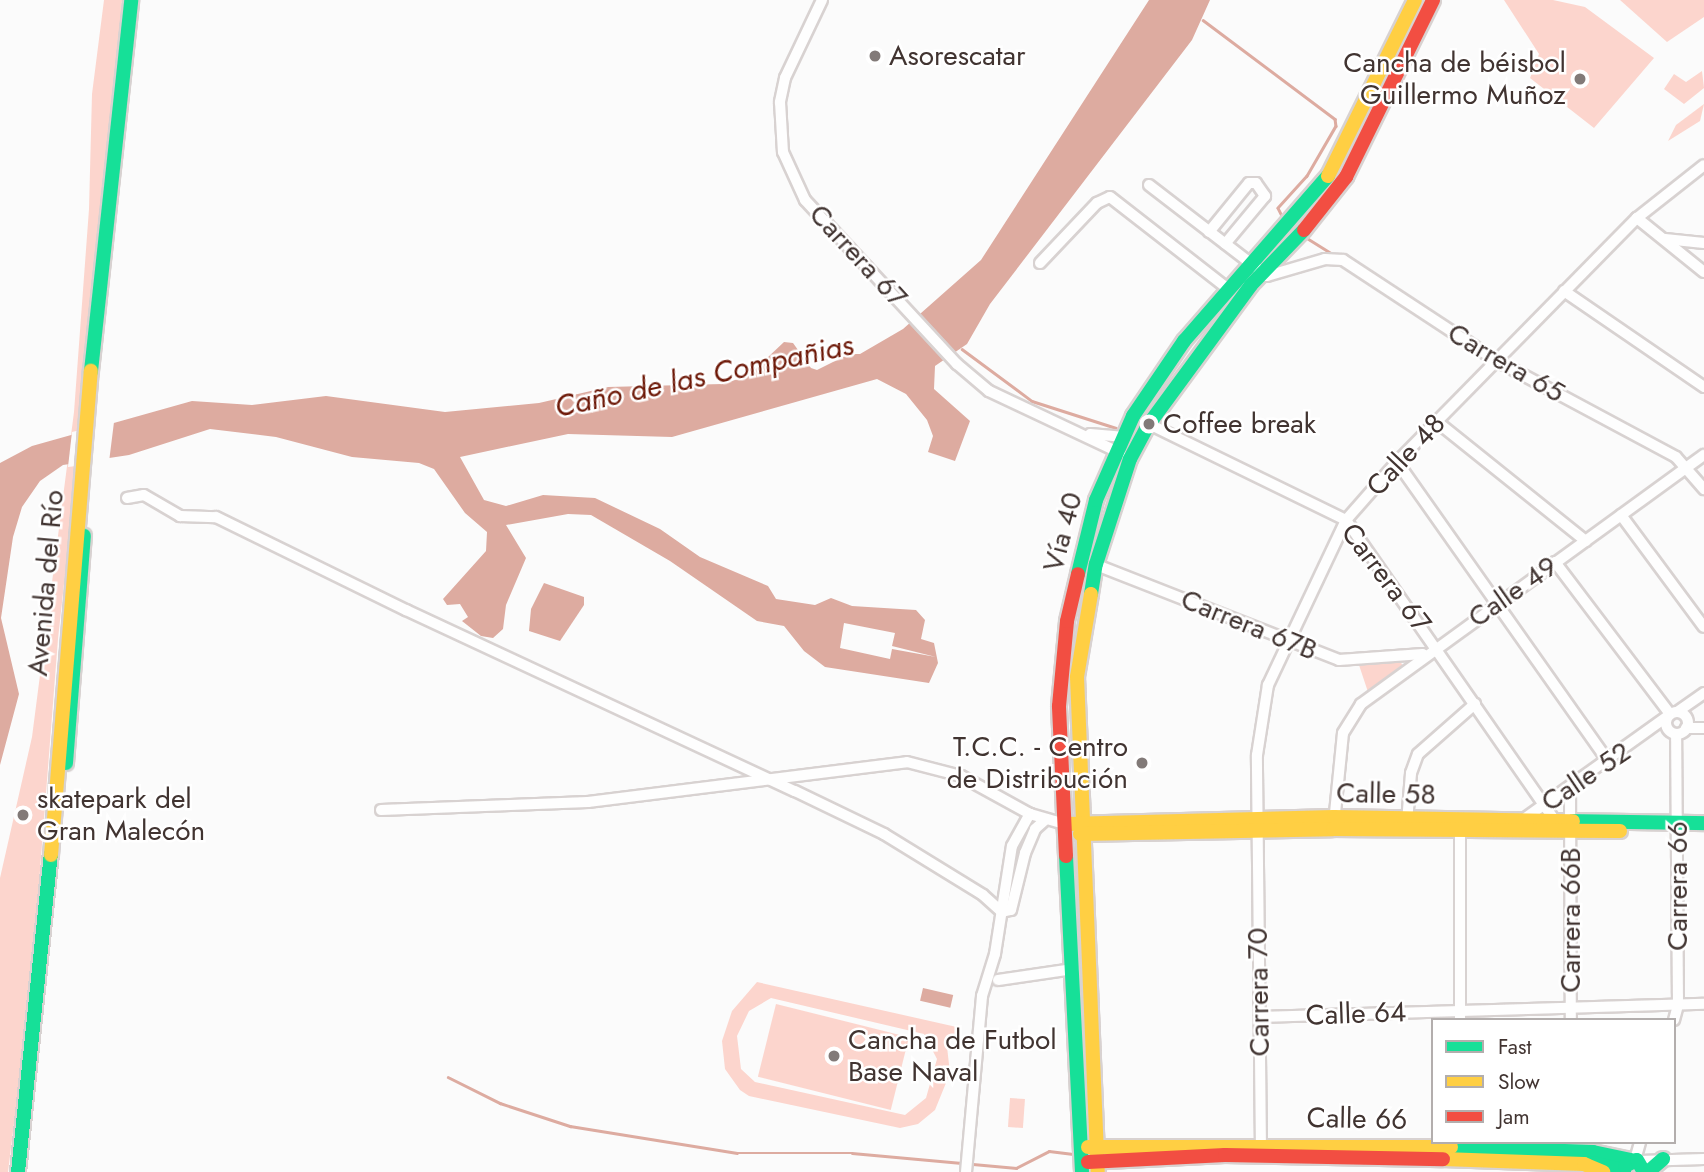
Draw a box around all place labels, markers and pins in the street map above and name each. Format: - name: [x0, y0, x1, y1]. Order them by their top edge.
- place label: Asorescatar: [889, 39, 1026, 73]
- place label: Cancha de béisbol Guillermo Muñoz: [1343, 46, 1566, 112]
- marker: Asorescatar: [867, 48, 883, 64]
- marker: Cancha de béisbol Guillermo Muñoz: [1572, 71, 1588, 87]
- place label: Coffee break: [1163, 407, 1316, 441]
- marker: Coffee break: [1141, 416, 1157, 432]
- place label: T.C.C. - Centro de Distribución: [947, 730, 1128, 796]
- marker: T.C.C. - Centro de Distribución: [1134, 755, 1150, 771]
- place label: skatepark del Gran Malecón: [37, 782, 205, 848]
- marker: skatepark del Gran Malecón: [15, 807, 31, 823]
- place label: Cancha de Futbol Base Naval: [848, 1023, 1057, 1089]
- marker: Cancha de Futbol Base Naval: [826, 1048, 842, 1064]

